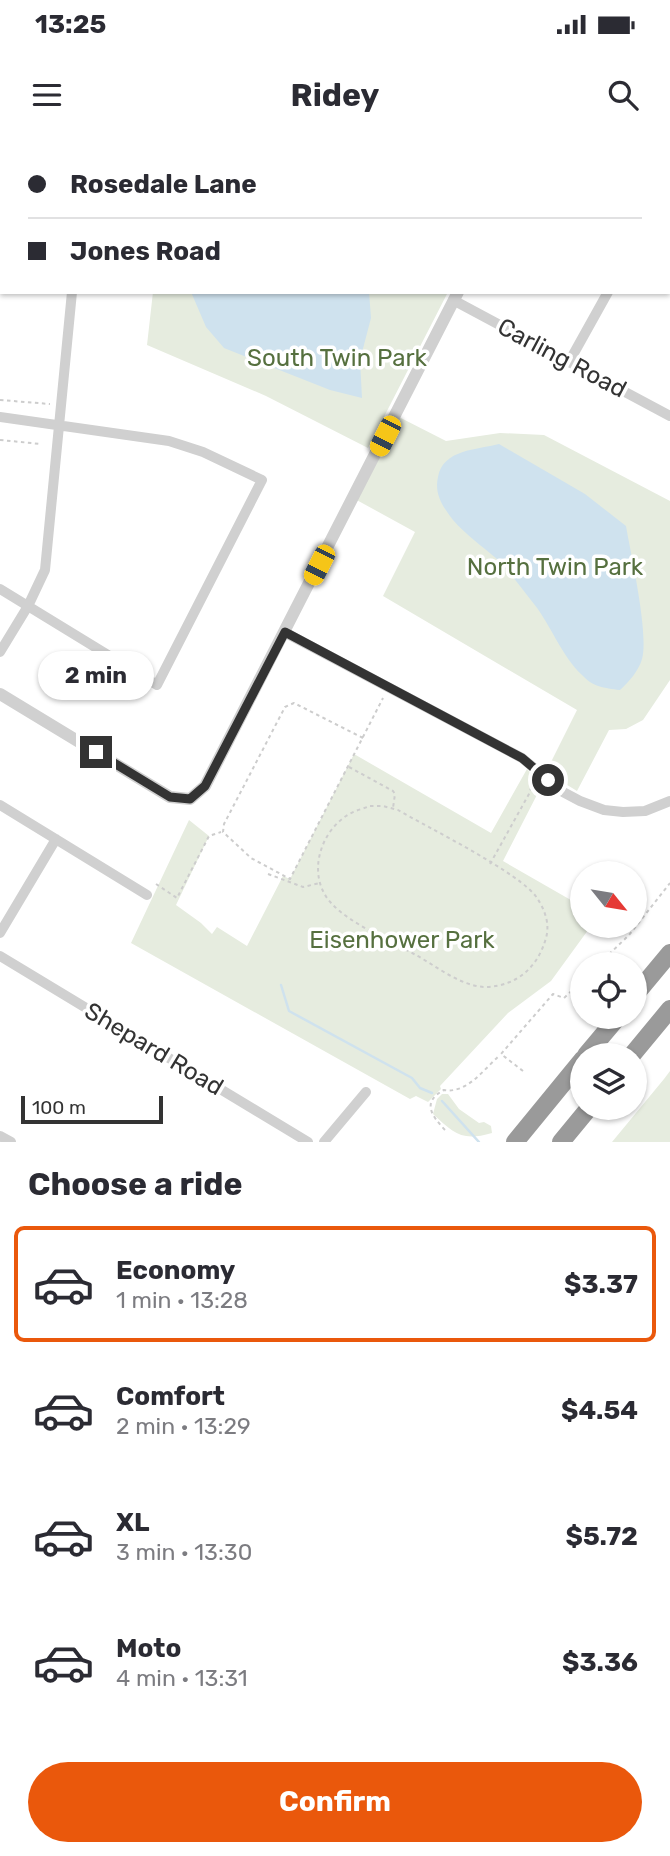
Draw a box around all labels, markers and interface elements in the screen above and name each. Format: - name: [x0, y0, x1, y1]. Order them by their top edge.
- text: 13:25: [35, 9, 106, 40]
- icon: menu: [28, 76, 66, 114]
- text: Ridey: [291, 76, 379, 114]
- icon: search: [604, 76, 642, 114]
- text: Rosedale Lane: [70, 169, 257, 200]
- text: Jones Road: [70, 236, 221, 267]
- street label: Carling Road: [493, 312, 631, 404]
- park label: South Twin Park: [247, 344, 428, 372]
- car: [367, 413, 404, 459]
- car: [301, 542, 338, 588]
- park label: North Twin Park: [467, 553, 644, 581]
- callout: 2 min: [38, 650, 154, 700]
- text: 2 min: [65, 661, 127, 689]
- route end: [80, 736, 112, 768]
- route start: [532, 764, 564, 796]
- north arrow: [570, 861, 648, 938]
- map controls: [570, 861, 647, 1120]
- park label: Eisenhower Park: [309, 926, 495, 954]
- button: locate: [570, 952, 647, 1029]
- street label: Shepard Road: [80, 997, 228, 1101]
- button: layers: [570, 1043, 647, 1120]
- scale bar: [21, 1093, 163, 1125]
- text: 100 m: [32, 1096, 86, 1119]
- text: Choose a ride: [28, 1165, 242, 1203]
- icon: car: [32, 1253, 95, 1316]
- text: Economy: [116, 1255, 235, 1286]
- text: $3.37: [564, 1269, 638, 1300]
- text: 1 min · 13:28: [116, 1286, 248, 1314]
- icon: car: [32, 1379, 95, 1442]
- text: Comfort: [116, 1381, 225, 1412]
- text: $4.54: [561, 1395, 638, 1426]
- text: 2 min · 13:29: [116, 1412, 251, 1440]
- icon: car: [32, 1505, 95, 1568]
- text: XL: [116, 1507, 149, 1538]
- text: $5.72: [566, 1521, 638, 1552]
- text: 3 min · 13:30: [116, 1538, 252, 1566]
- icon: car: [32, 1631, 95, 1694]
- text: Moto: [116, 1633, 181, 1664]
- text: $3.36: [562, 1647, 638, 1678]
- text: 4 min · 13:31: [116, 1664, 248, 1692]
- button: Confirm: [28, 1762, 642, 1842]

